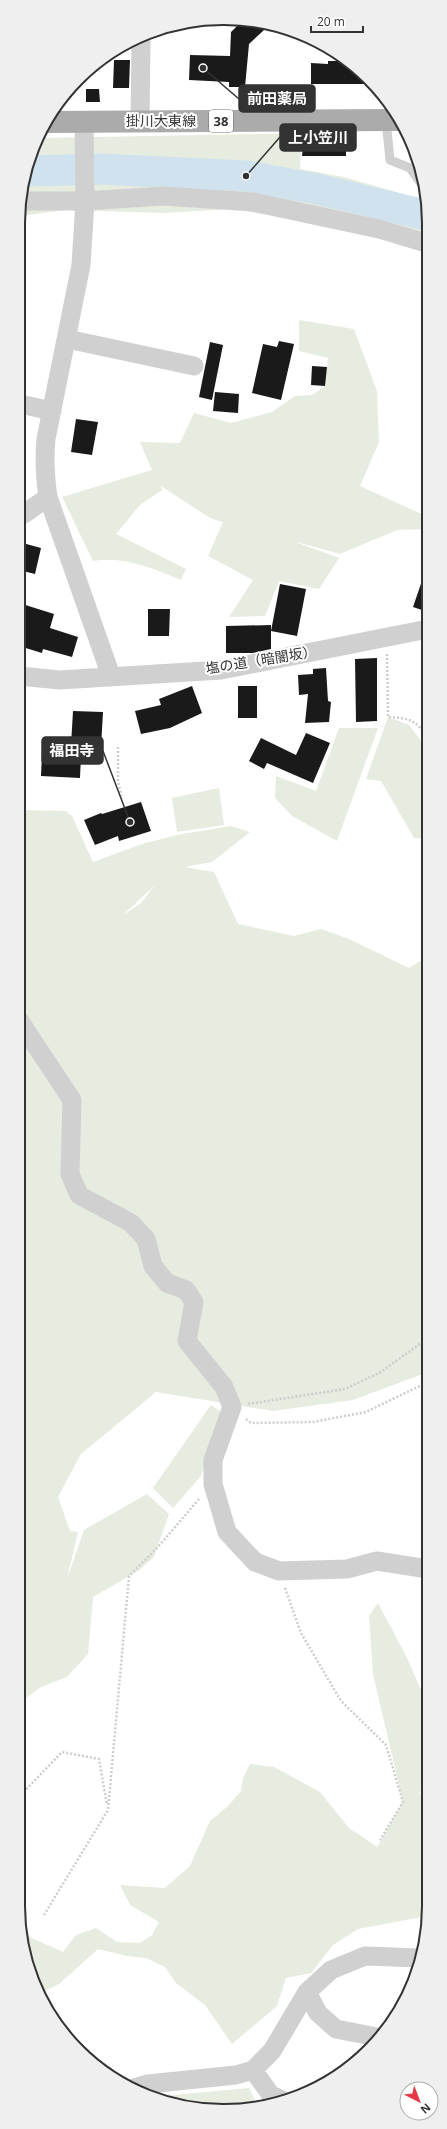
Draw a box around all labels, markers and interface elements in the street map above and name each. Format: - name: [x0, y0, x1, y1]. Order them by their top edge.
- scale bar: [311, 8, 363, 34]
- text: 20 m: [317, 13, 345, 30]
- callout: 前田薬局: [239, 85, 315, 112]
- text: 前田薬局: [247, 88, 307, 108]
- road number: 38: [209, 110, 233, 132]
- street label: 掛川大東線: [126, 111, 196, 130]
- callout: 上小笠川: [280, 124, 356, 151]
- text: 上小笠川: [288, 127, 348, 147]
- street label: 塩の道（暗闇坂）: [204, 641, 318, 678]
- callout: 福田寺: [42, 737, 103, 764]
- text: 福田寺: [48, 740, 95, 760]
- north arrow: [399, 2081, 439, 2121]
- text: N: [418, 2100, 434, 2117]

